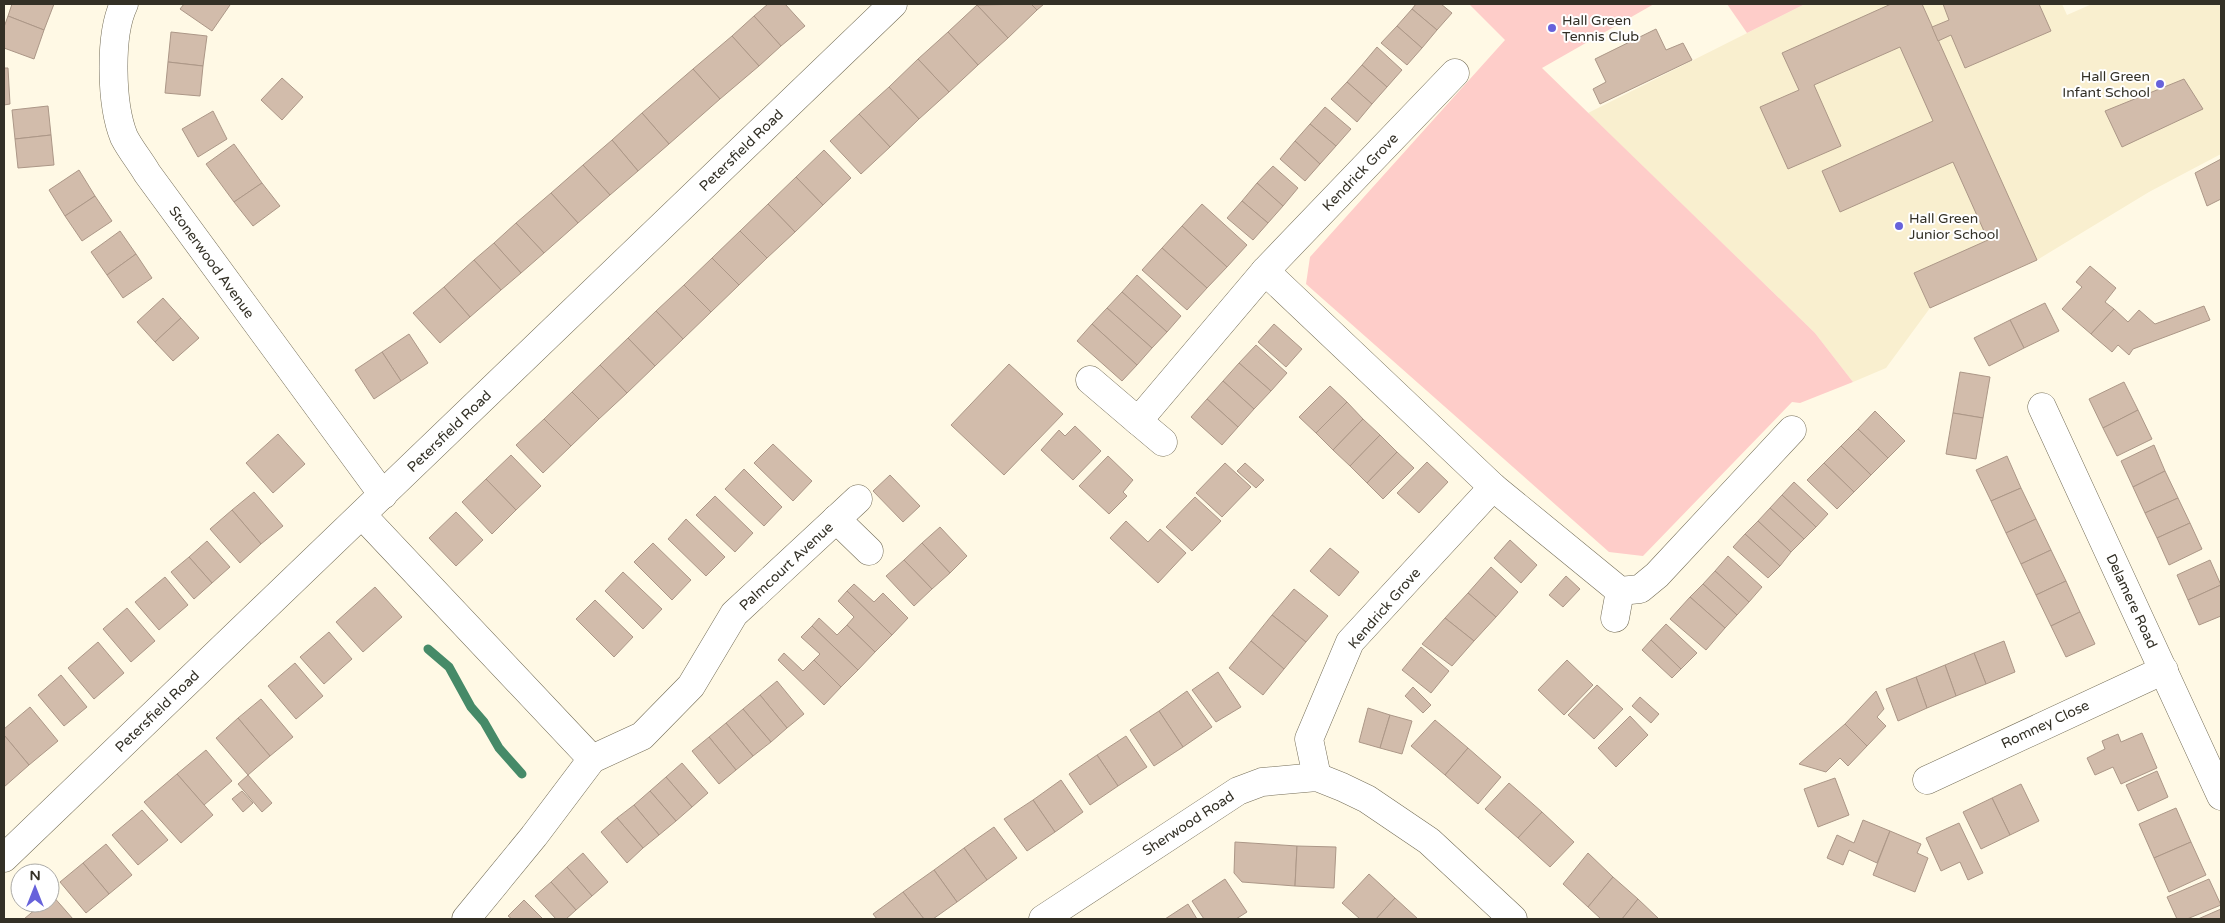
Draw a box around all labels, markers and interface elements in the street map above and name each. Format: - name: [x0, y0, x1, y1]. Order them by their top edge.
- place label: Hall Green Tennis Club: [1562, 12, 1639, 45]
- marker: Hall Green Tennis Club: [1546, 22, 1558, 34]
- place label: Hall Green Infant School: [2062, 68, 2150, 101]
- marker: Hall Green Infant School: [2154, 78, 2166, 90]
- street label: Petersfield Road: [696, 106, 787, 195]
- street label: Kendrick Grove: [1319, 130, 1402, 215]
- street label: Stonerwood Avenue: [165, 203, 258, 322]
- place label: Hall Green Junior School: [1909, 210, 1999, 243]
- marker: Hall Green Junior School: [1893, 220, 1905, 232]
- street label: Petersfield Road: [404, 387, 495, 476]
- street label: Palmcourt Avenue: [736, 518, 837, 614]
- street label: Delamere Road: [2102, 551, 2161, 651]
- street label: Kendrick Grove: [1345, 564, 1424, 652]
- street label: Petersfield Road: [112, 667, 203, 756]
- street label: Romney Close: [1998, 697, 2092, 752]
- street label: Sherwood Road: [1139, 787, 1237, 859]
- north arrow: [10, 863, 60, 913]
- text: N: [29, 867, 41, 884]

